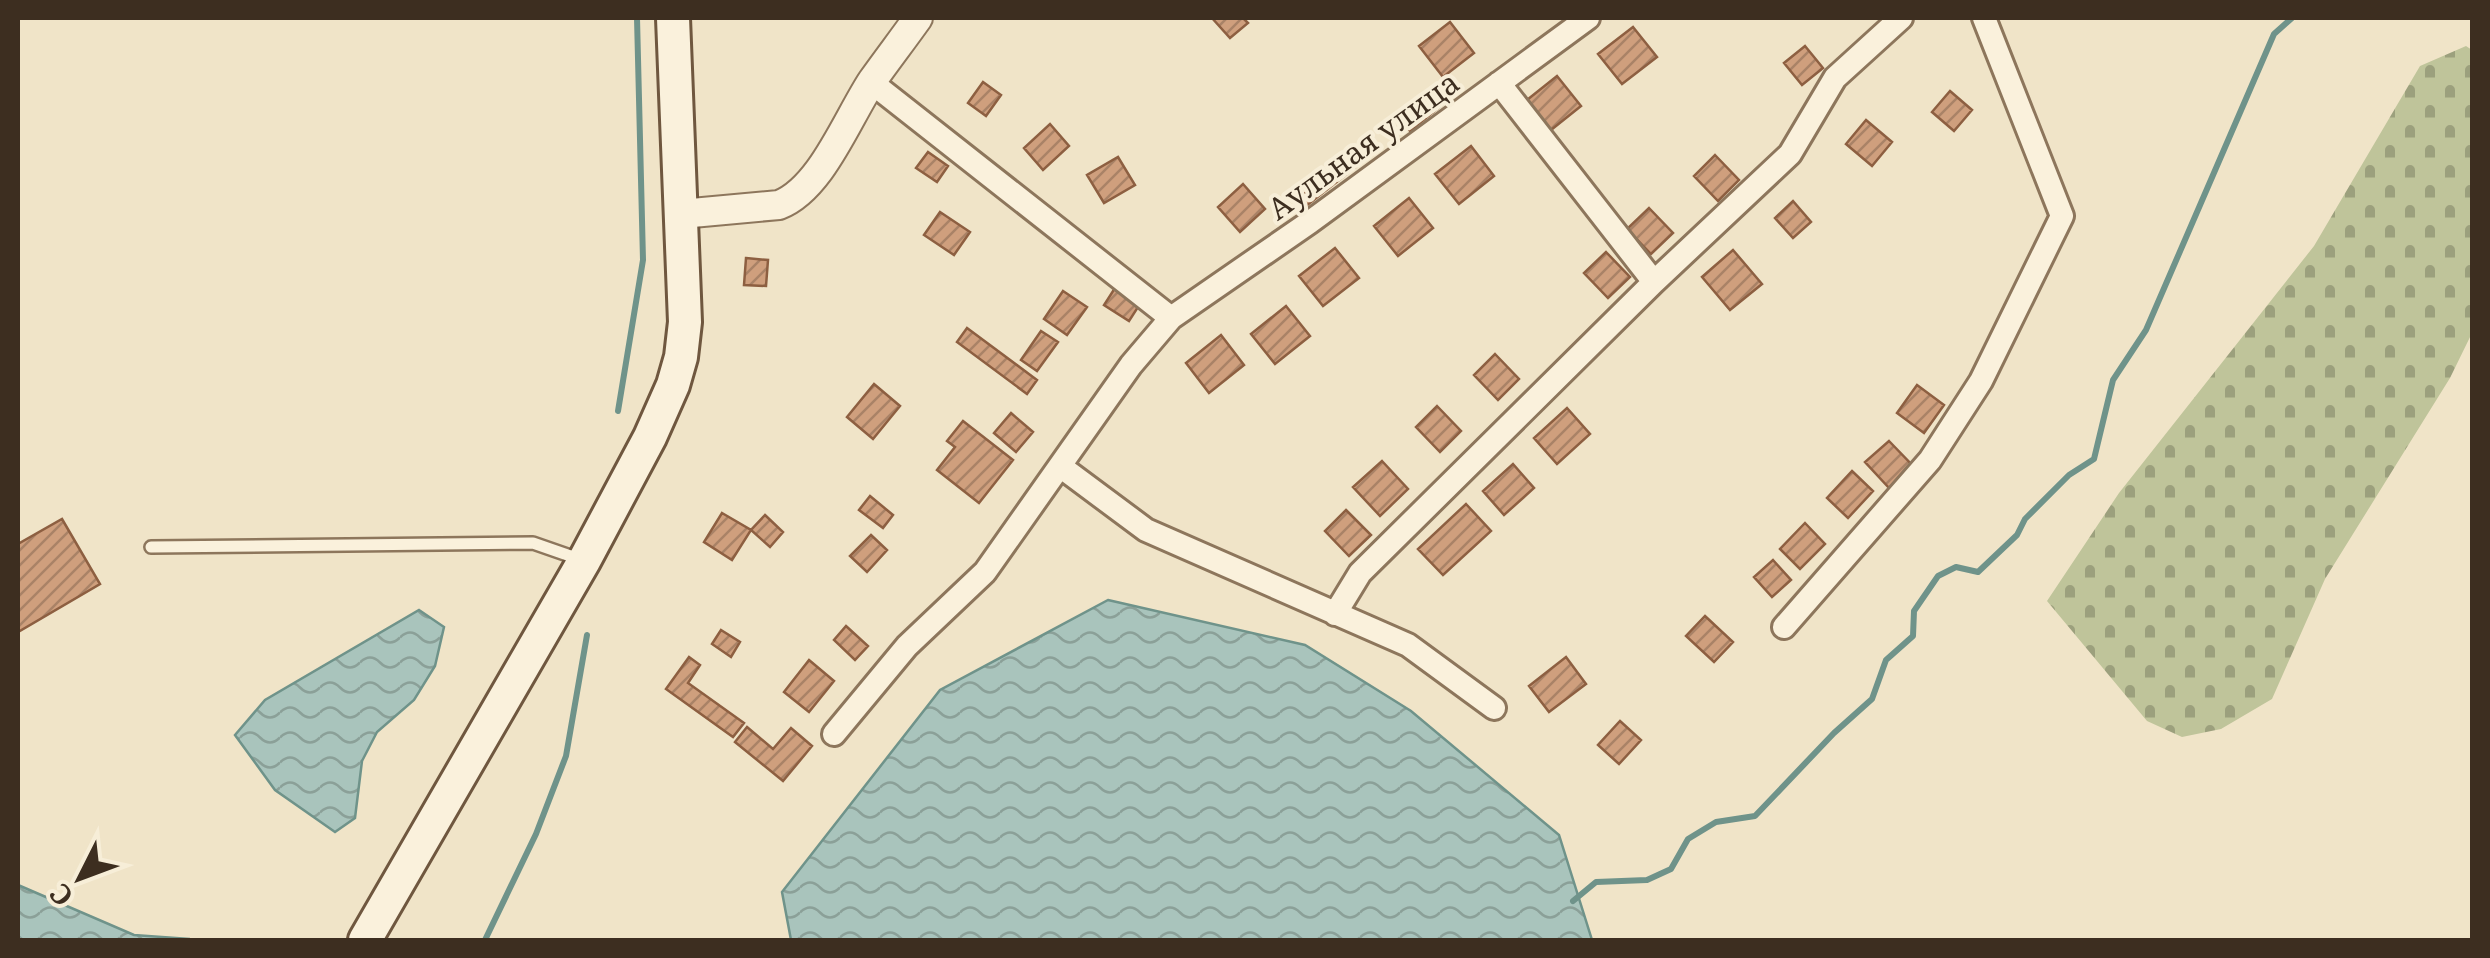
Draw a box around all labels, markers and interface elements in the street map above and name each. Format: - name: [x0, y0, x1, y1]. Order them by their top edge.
- street label: Аульная улица: [1259, 62, 1467, 228]
- north arrow: [30, 828, 130, 928]
- text: С: [40, 876, 81, 915]

